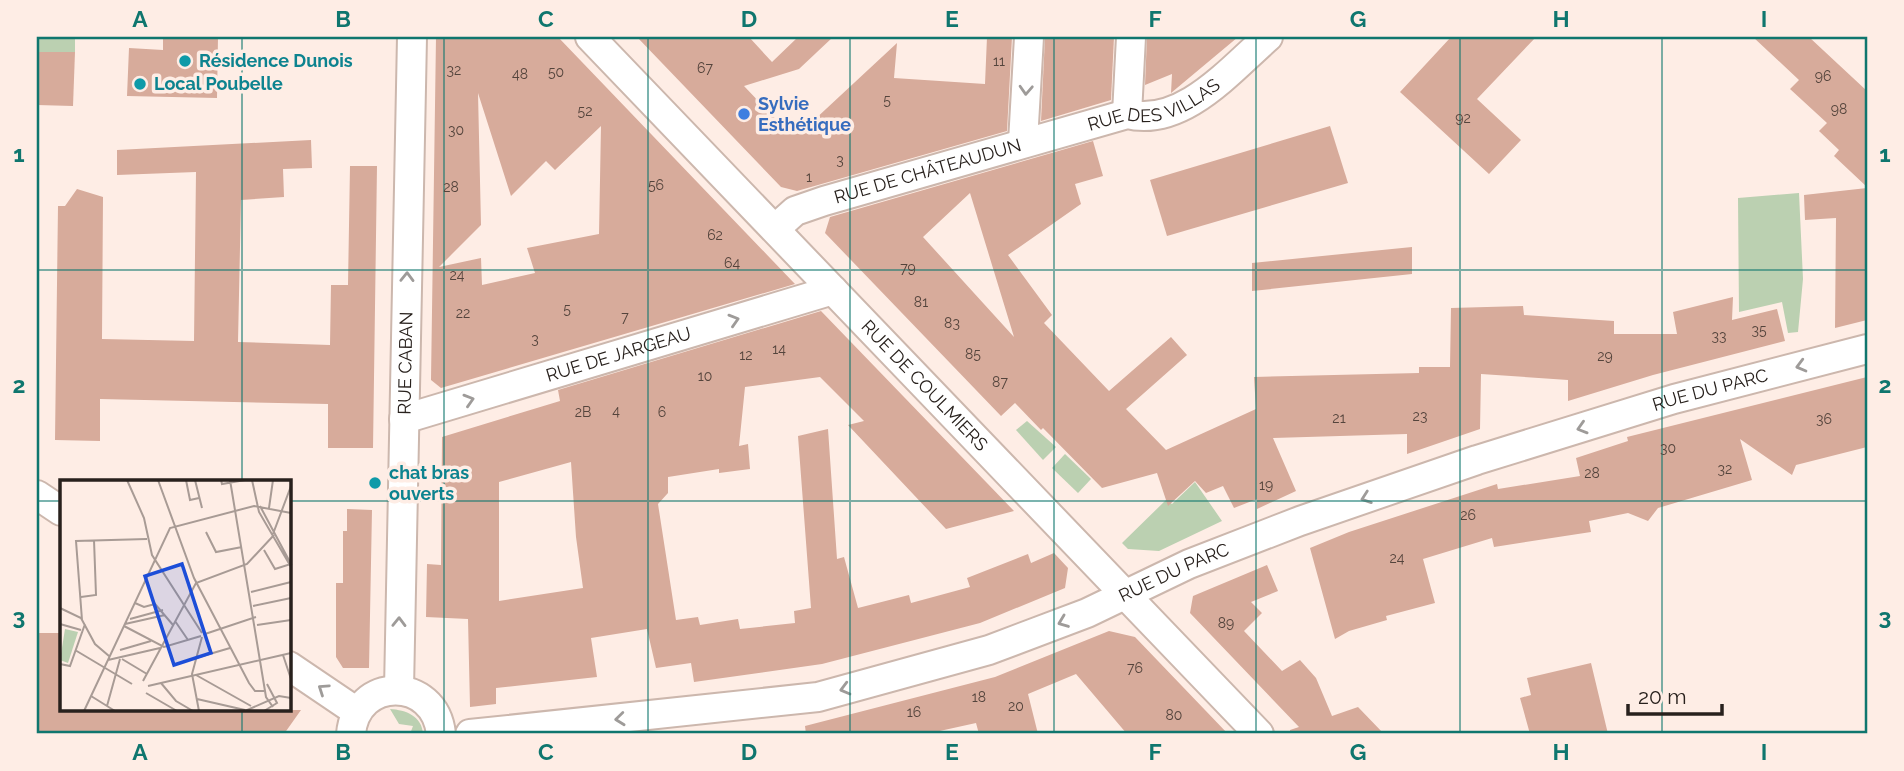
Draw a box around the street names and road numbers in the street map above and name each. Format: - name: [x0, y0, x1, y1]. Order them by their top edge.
- street label: RUE DES VILLAS: [1085, 74, 1224, 135]
- street label: RUE DE CHÂTEAUDUN: [832, 134, 1023, 208]
- street label: RUE CABAN: [393, 311, 417, 415]
- street label: RUE DE COULMIERS: [857, 315, 992, 455]
- street label: RUE DE JARGEAU: [543, 322, 693, 386]
- street label: RUE DU PARC: [1650, 364, 1770, 415]
- street label: RUE DU PARC: [1115, 539, 1232, 606]

